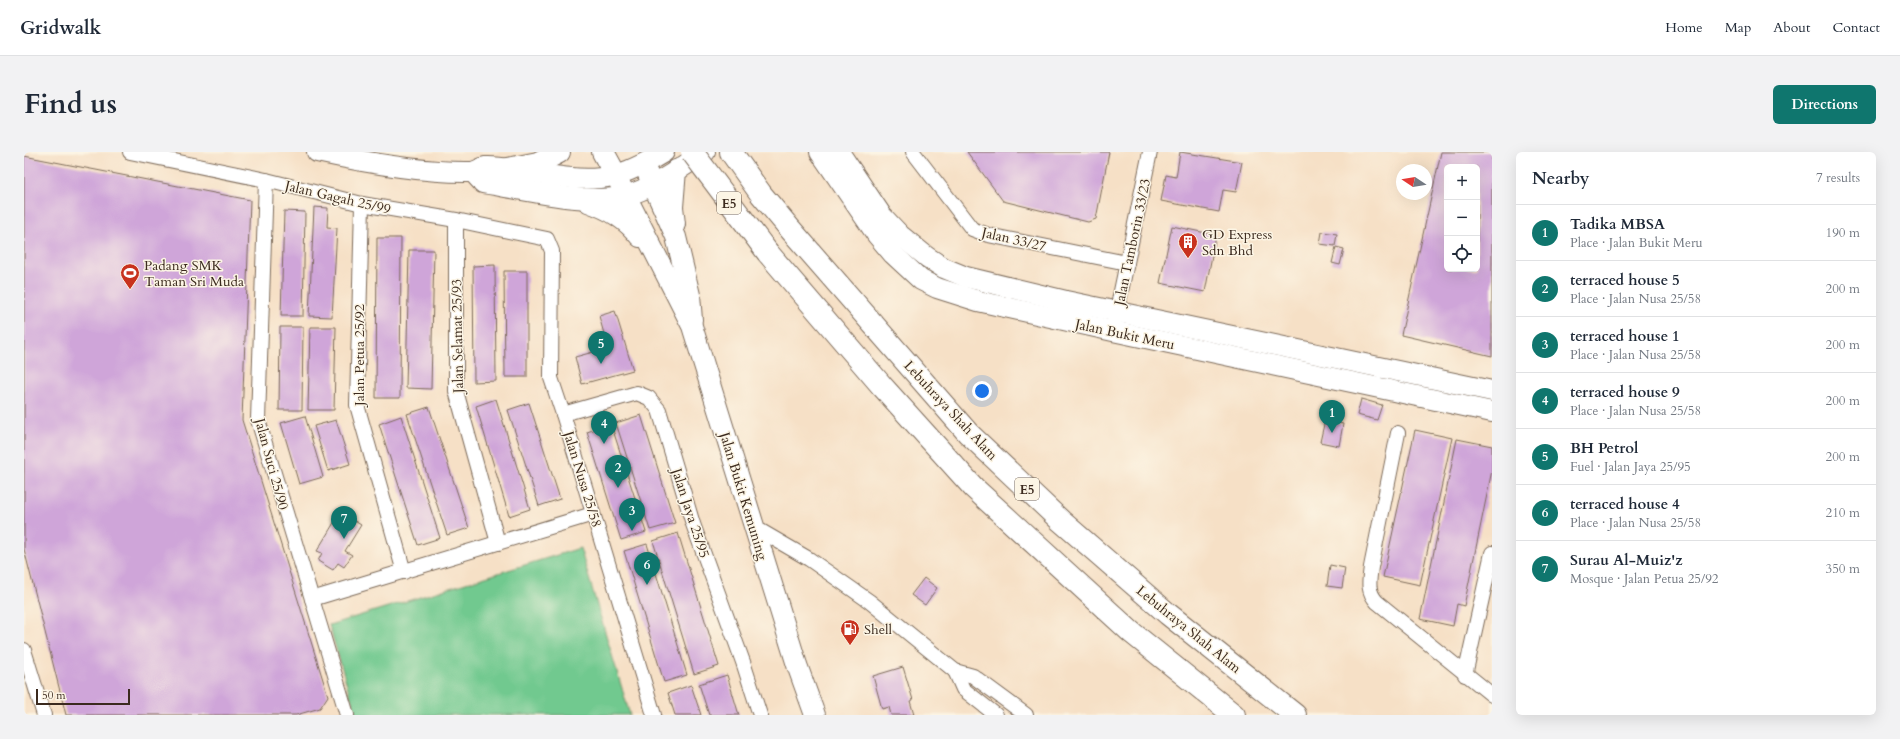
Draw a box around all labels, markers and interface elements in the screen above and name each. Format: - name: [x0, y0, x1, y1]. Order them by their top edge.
- text: Gridwalk: [20, 15, 101, 41]
- text: Home: [1665, 18, 1703, 37]
- text: Map: [1725, 18, 1751, 37]
- text: About: [1773, 18, 1810, 37]
- text: Contact: [1832, 18, 1880, 37]
- text: Find us: [24, 85, 117, 123]
- button: Directions: [1773, 85, 1876, 124]
- north arrow: [1396, 164, 1432, 200]
- map controls: [1444, 164, 1480, 272]
- button: +: [1444, 164, 1480, 200]
- text: Nearby: [1532, 167, 1589, 190]
- text: 7 results: [1816, 169, 1860, 187]
- street label: Jalan Gagah 25/99: [281, 176, 393, 219]
- street label: Jalan Tamborin 33/23: [1109, 177, 1155, 309]
- road number: E5: [717, 192, 741, 214]
- button: −: [1444, 200, 1480, 236]
- text: Tadika MBSA: [1570, 214, 1665, 234]
- street label: Jalan 33/27: [978, 222, 1048, 256]
- text: 1: [1542, 224, 1548, 242]
- text: 190 m: [1826, 224, 1860, 242]
- place label: GD Express Sdn Bhd: [1202, 225, 1272, 260]
- building icon: GD Express Sdn Bhd: [1177, 231, 1199, 259]
- text: Place · Jalan Bukit Meru: [1570, 234, 1703, 252]
- button: locate: [1444, 236, 1480, 272]
- place label: Padang SMK Taman Sri Muda: [144, 256, 244, 291]
- sports icon: Padang SMK Taman Sri Muda: [119, 262, 141, 290]
- text: terraced house 5: [1570, 270, 1680, 290]
- street label: Jalan Selamat 25/93: [447, 279, 468, 395]
- text: 2: [1542, 280, 1548, 298]
- text: 200 m: [1826, 280, 1860, 298]
- text: Place · Jalan Nusa 25/58: [1570, 290, 1701, 308]
- street label: Jalan Petua 25/92: [350, 304, 369, 408]
- street label: Jalan Bukit Meru: [1071, 314, 1177, 354]
- text: terraced house 1: [1570, 326, 1680, 346]
- pin: 5: [588, 331, 614, 364]
- text: 3: [1542, 336, 1548, 354]
- text: 200 m: [1826, 336, 1860, 354]
- text: Place · Jalan Nusa 25/58: [1570, 346, 1701, 364]
- street label: Lebuhraya Shah Alam: [899, 356, 1002, 464]
- your location: [972, 381, 992, 401]
- text: terraced house 9: [1570, 382, 1680, 402]
- text: 4: [1542, 392, 1548, 410]
- text: 200 m: [1826, 392, 1860, 410]
- pin: 1: [1319, 400, 1345, 433]
- text: Place · Jalan Nusa 25/58: [1570, 402, 1701, 420]
- pin: 4: [591, 411, 617, 444]
- street label: Jalan Suci 25/90: [250, 414, 293, 512]
- street label: Jalan Nusa 25/58: [558, 427, 606, 529]
- street label: Jalan Bukit Kemuning: [714, 428, 772, 563]
- text: BH Petrol: [1570, 438, 1638, 458]
- text: 5: [1542, 448, 1548, 466]
- text: 200 m: [1826, 448, 1860, 466]
- pin: 2: [605, 455, 631, 488]
- text: Fuel · Jalan Jaya 25/95: [1570, 458, 1691, 476]
- street label: Jalan Jaya 25/95: [666, 464, 714, 560]
- road number: E5: [1015, 478, 1039, 500]
- text: terraced house 4: [1570, 494, 1680, 514]
- pin: 3: [619, 498, 645, 531]
- text: 6: [1542, 504, 1548, 522]
- text: 210 m: [1826, 504, 1860, 522]
- pin: 7: [331, 506, 357, 539]
- text: Place · Jalan Nusa 25/58: [1570, 514, 1701, 532]
- text: Surau Al-Muiz'z: [1570, 550, 1683, 570]
- pin: 6: [634, 552, 660, 585]
- text: 7: [1542, 560, 1548, 578]
- text: 350 m: [1826, 560, 1860, 578]
- text: Mosque · Jalan Petua 25/92: [1570, 570, 1719, 588]
- street label: Lebuhraya Shah Alam: [1132, 581, 1245, 678]
- fuel station icon: Shell: [839, 618, 861, 646]
- place label: Shell: [864, 620, 893, 639]
- scale bar: [36, 687, 130, 706]
- text: 50 m: [42, 688, 66, 703]

